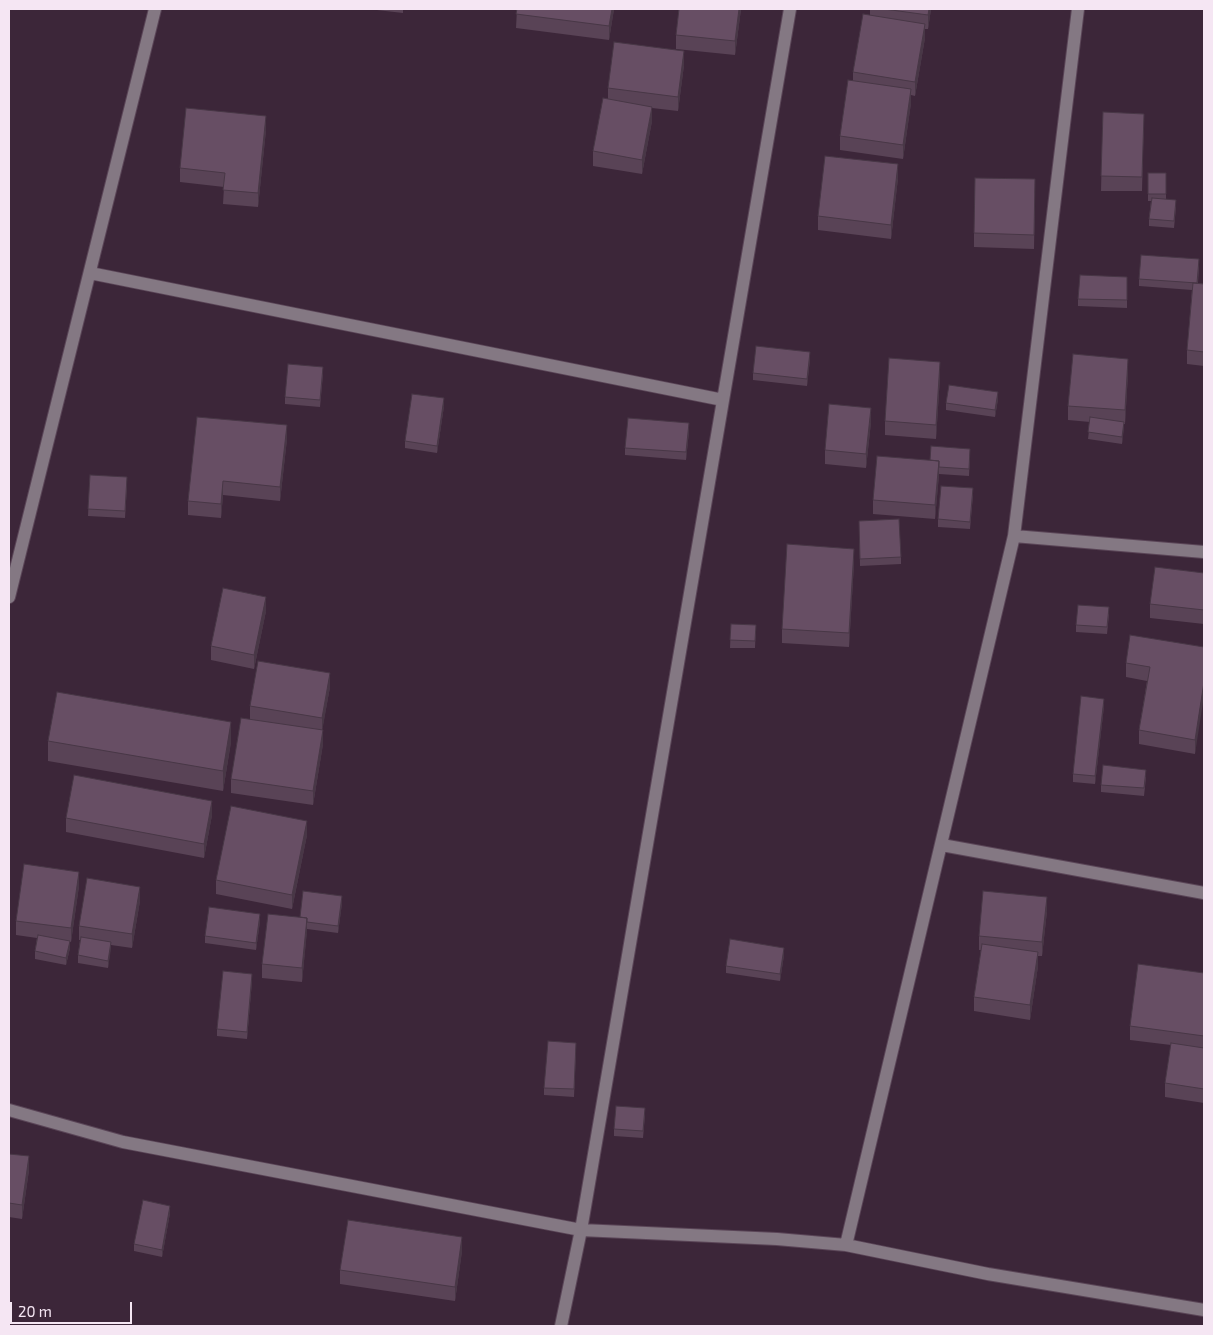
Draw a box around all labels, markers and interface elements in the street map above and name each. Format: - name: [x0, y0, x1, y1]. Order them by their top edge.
- scale bar: [12, 1292, 135, 1324]
- text: 20 m: [18, 1302, 52, 1320]

